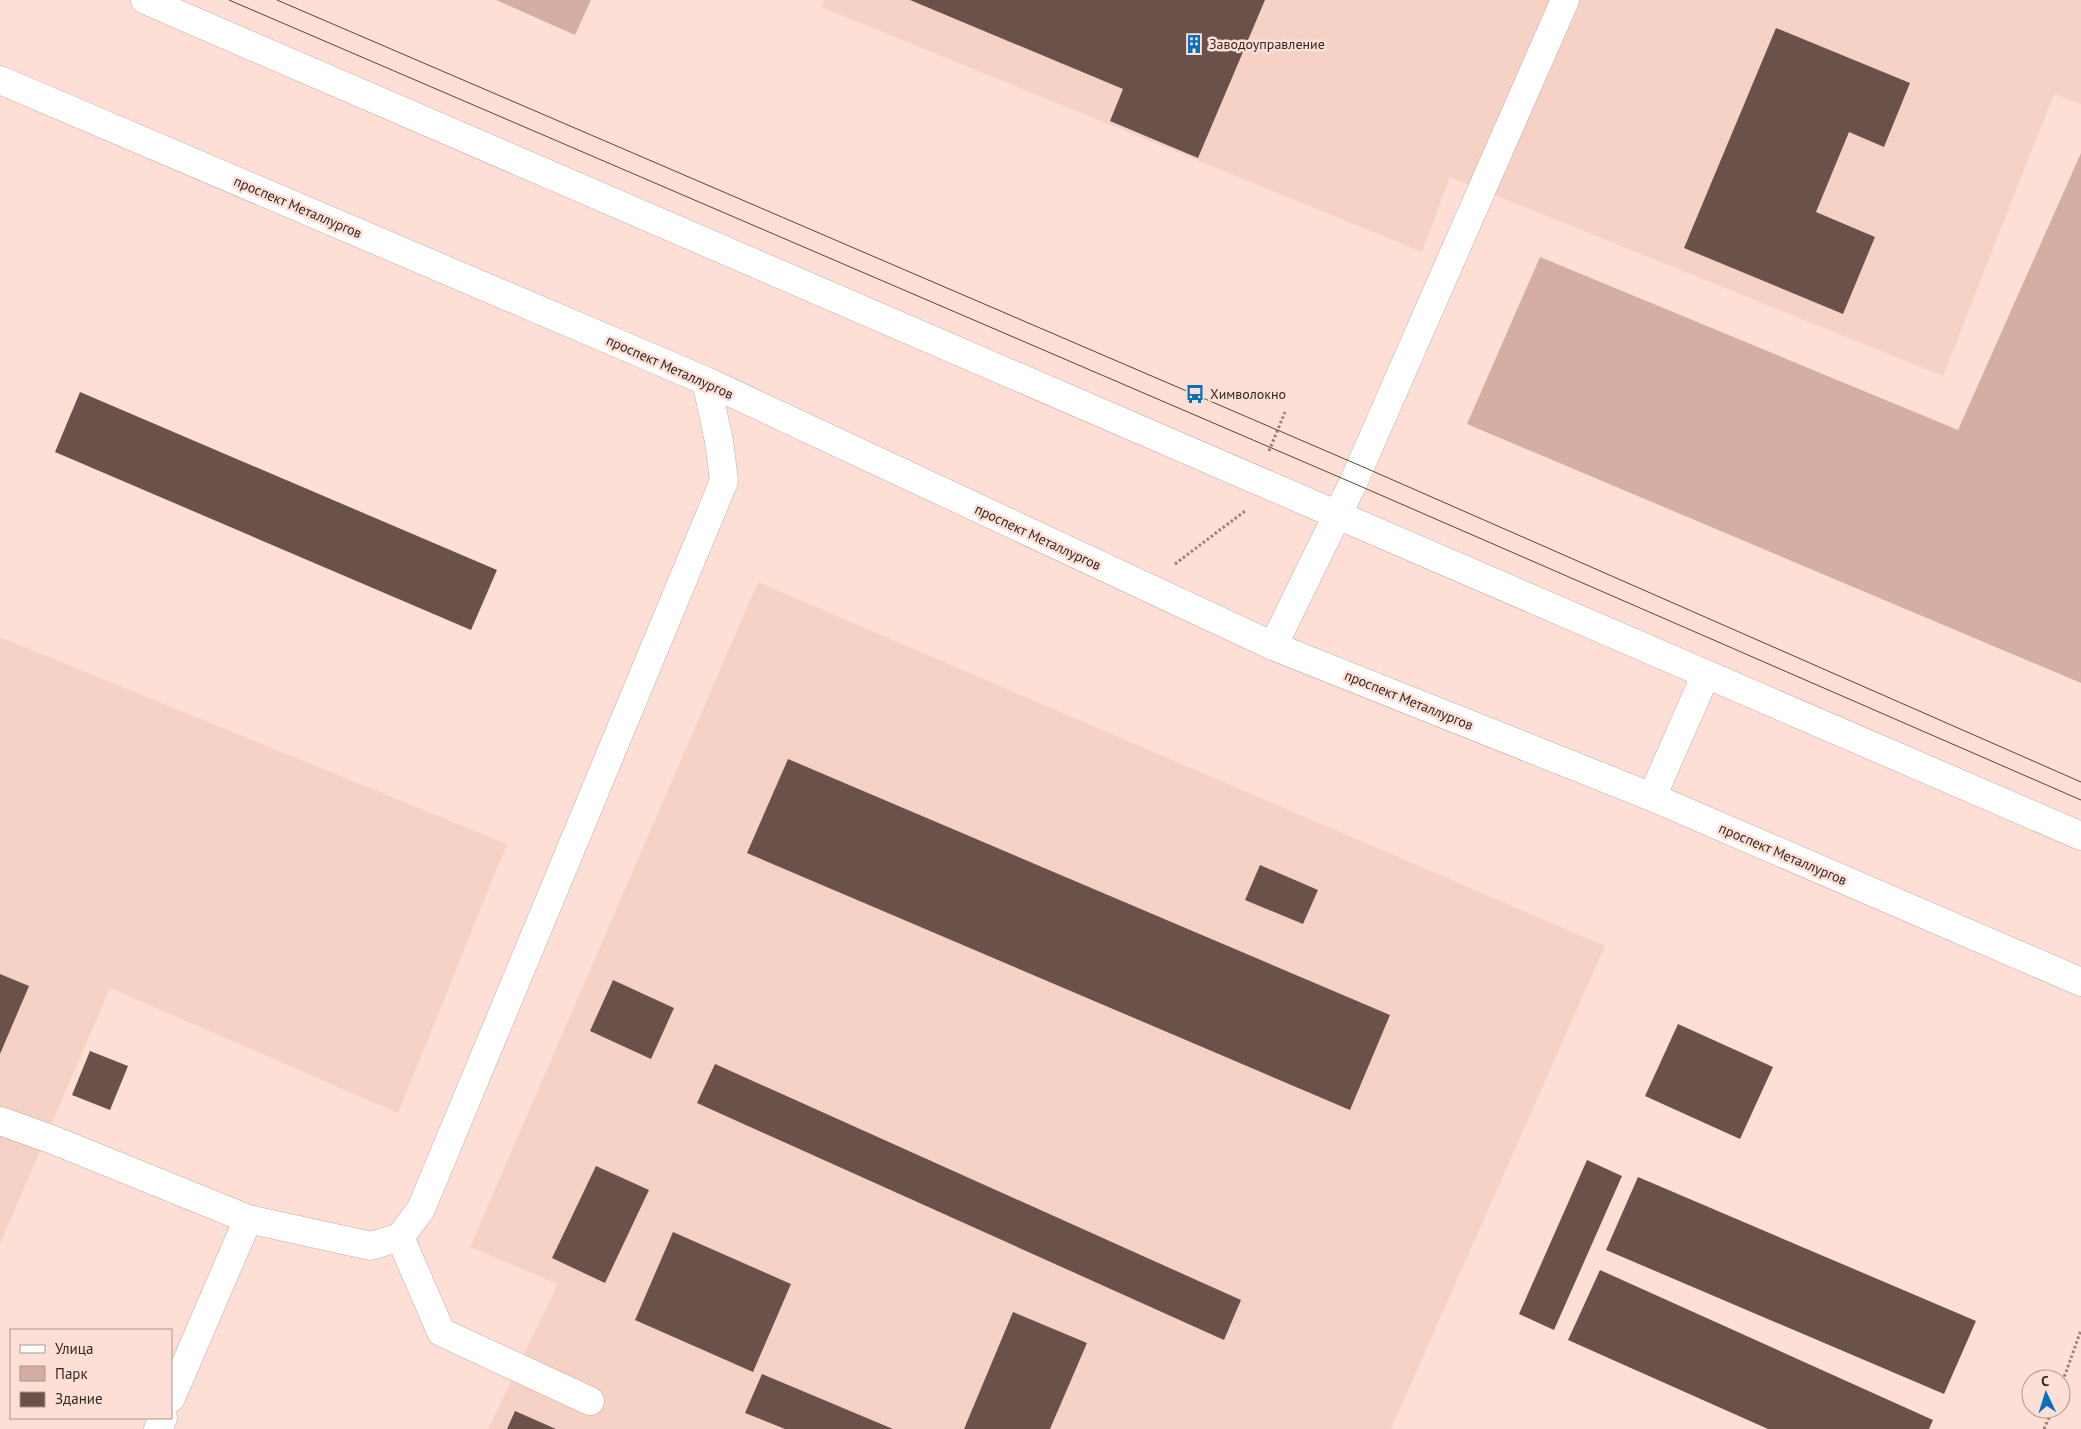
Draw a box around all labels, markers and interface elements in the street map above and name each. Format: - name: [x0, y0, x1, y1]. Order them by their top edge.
- building icon: Заводоуправление: [1183, 33, 1205, 55]
- place label: Заводоуправление: [1209, 35, 1325, 53]
- street label: проспект Металлургов: [231, 172, 365, 242]
- street label: проспект Металлургов: [604, 331, 736, 403]
- bus stop icon: Химволокно: [1184, 383, 1206, 405]
- place label: Химволокно: [1210, 385, 1286, 403]
- street label: проспект Металлургов: [972, 500, 1104, 574]
- street label: проспект Металлургов: [1342, 666, 1476, 734]
- street label: проспект Металлургов: [1716, 819, 1850, 889]
- legend: [10, 1329, 172, 1419]
- text: Улица: [55, 1339, 93, 1358]
- text: Парк: [55, 1364, 88, 1383]
- north arrow: [2021, 1369, 2071, 1419]
- text: С: [2041, 1372, 2050, 1390]
- text: Здание: [55, 1389, 103, 1408]

